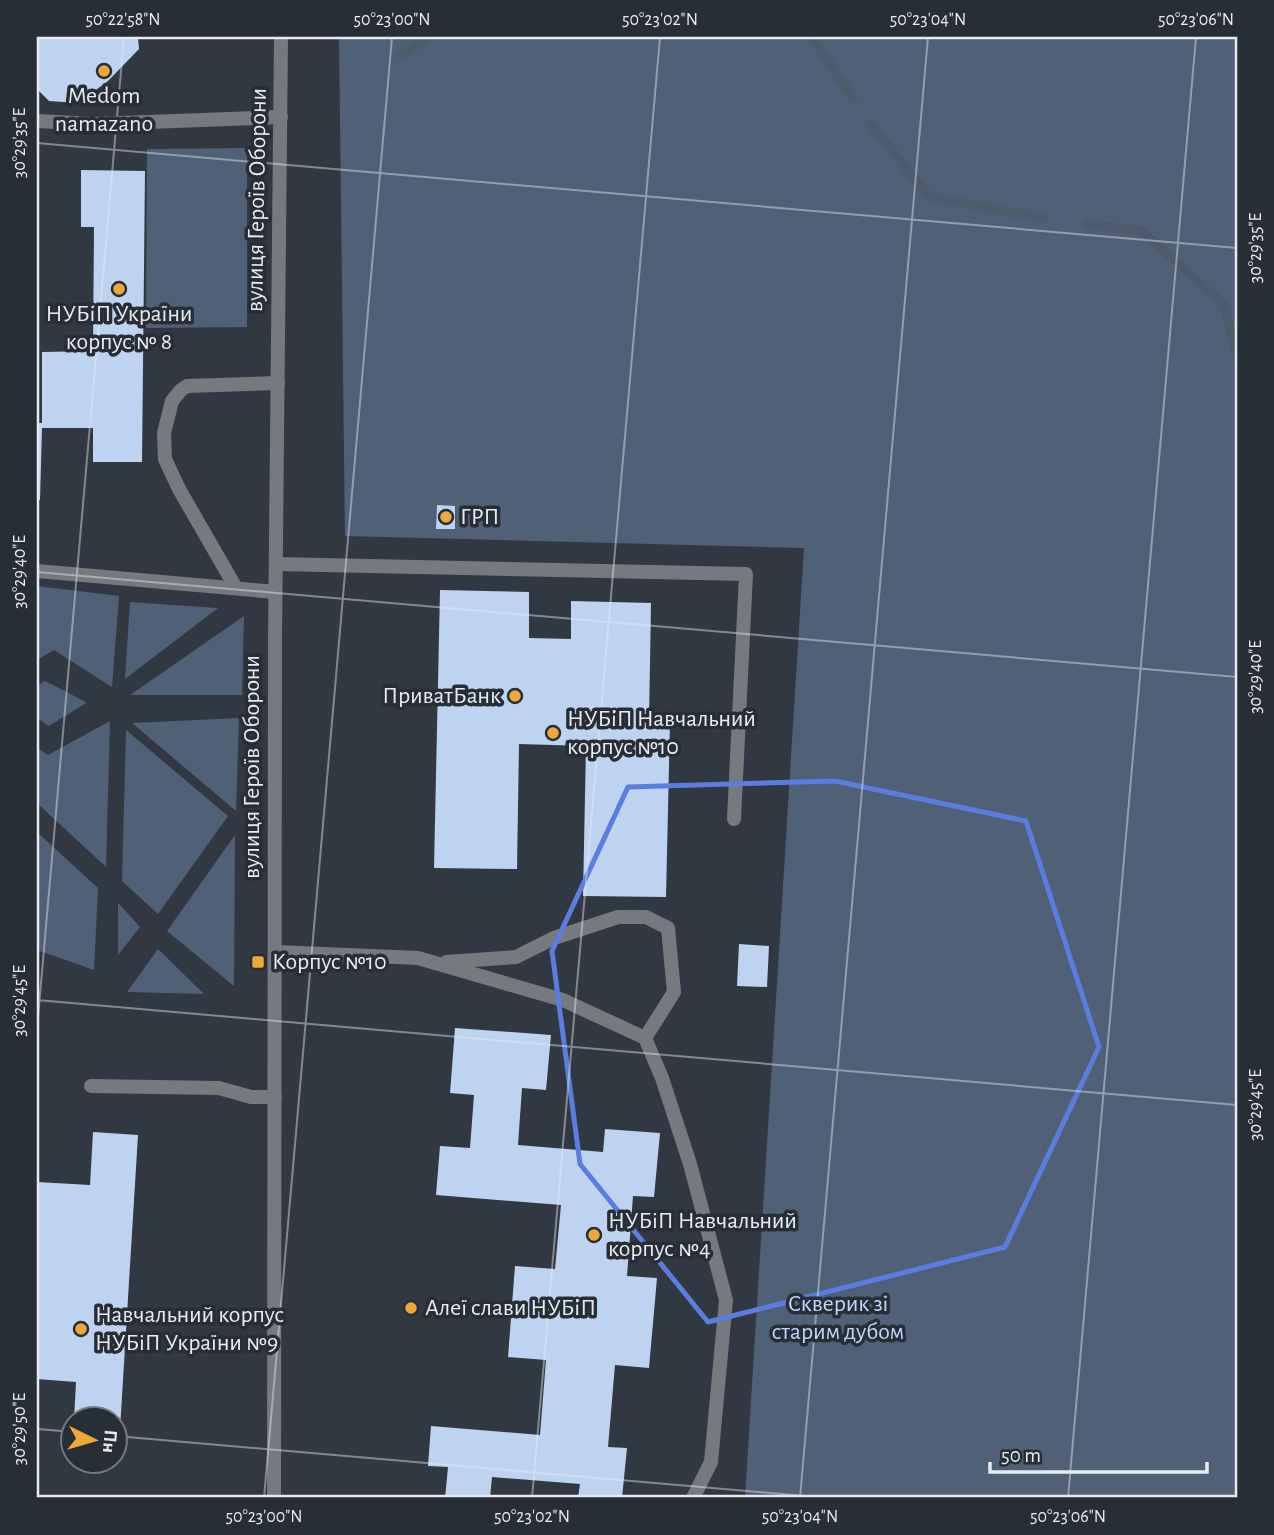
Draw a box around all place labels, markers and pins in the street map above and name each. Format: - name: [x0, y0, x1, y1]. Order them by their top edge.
- marker: Medom namazano: [96, 63, 112, 79]
- place label: Medom namazano: [55, 84, 153, 136]
- marker: НУБіП України корпус № 8: [111, 281, 127, 297]
- place label: НУБіП України корпус № 8: [46, 302, 192, 354]
- place label: ГРП: [460, 505, 500, 529]
- marker: ГРП: [438, 509, 454, 525]
- place label: ПриватБанк: [382, 684, 501, 708]
- marker: ПриватБанк: [507, 688, 523, 704]
- place label: НУБіП Навчальний корпус №10: [567, 707, 756, 759]
- marker: НУБіП Навчальний корпус №10: [545, 725, 561, 741]
- place label: Корпус №10: [272, 950, 387, 974]
- marker: Корпус №10: [250, 954, 266, 970]
- place label: НУБіП Навчальний корпус №4: [608, 1209, 797, 1261]
- marker: НУБіП Навчальний корпус №4: [586, 1227, 602, 1243]
- place label: Алеї слави НУБіП: [425, 1296, 596, 1320]
- marker: Алеї слави НУБіП: [403, 1300, 419, 1316]
- place label: Навчальний корпус НУБіП України №9: [95, 1303, 284, 1355]
- marker: Навчальний корпус НУБіП України №9: [73, 1321, 89, 1337]

